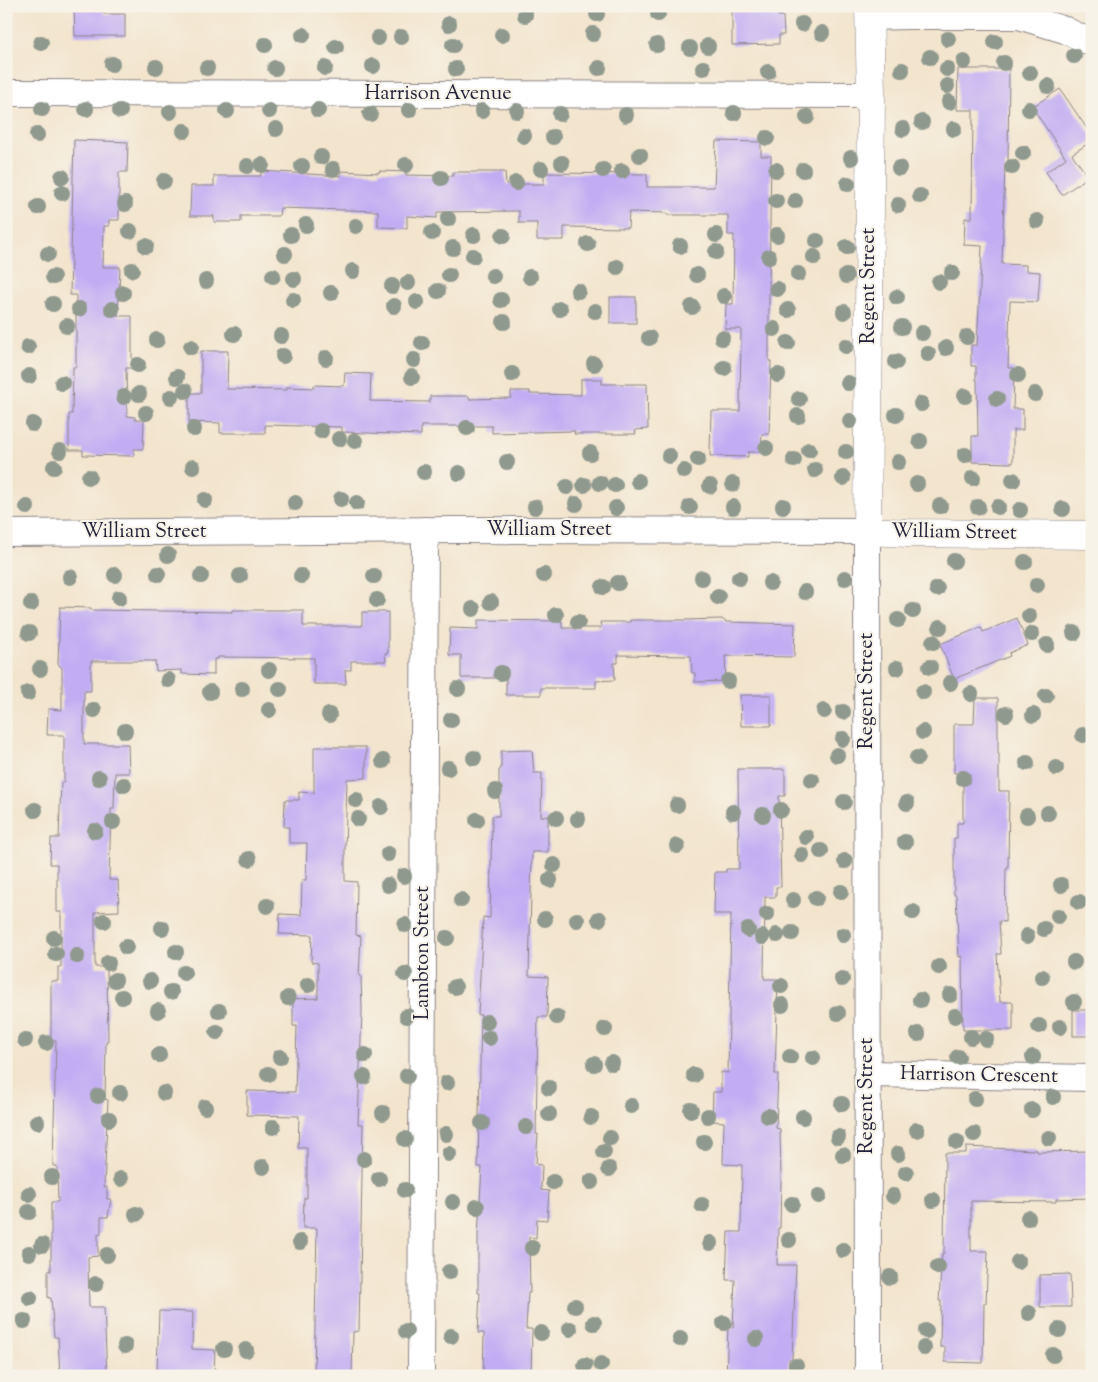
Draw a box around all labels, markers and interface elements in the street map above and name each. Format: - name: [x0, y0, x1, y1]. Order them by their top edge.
- street label: Harrison Avenue: [364, 80, 512, 109]
- street label: Regent Street: [855, 228, 884, 344]
- street label: William Street: [486, 516, 612, 545]
- street label: William Street: [891, 517, 1017, 549]
- street label: William Street: [81, 518, 207, 547]
- street label: Regent Street: [853, 633, 882, 749]
- street label: Lambton Street: [409, 886, 438, 1020]
- street label: Regent Street: [853, 1038, 882, 1154]
- street label: Harrison Crescent: [900, 1060, 1058, 1092]

